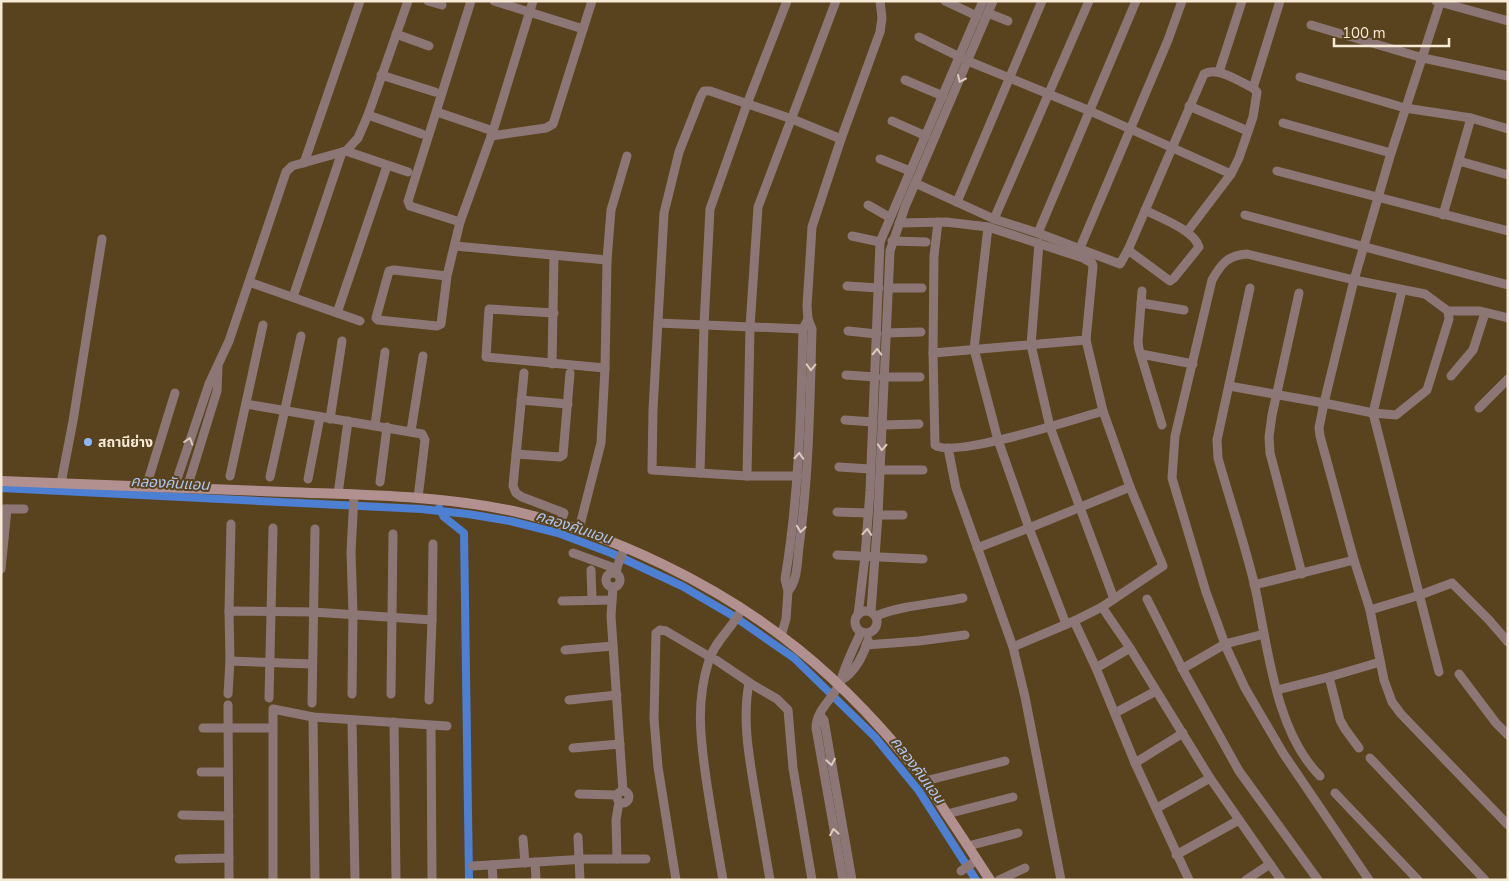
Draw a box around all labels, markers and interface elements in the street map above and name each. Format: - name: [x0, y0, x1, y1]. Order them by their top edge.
- scale bar: [1334, 15, 1449, 47]
- text: 100 m: [1342, 23, 1386, 43]
- one-way arrow: [956, 74, 967, 83]
- one-way arrow: [871, 348, 882, 356]
- one-way arrow: [805, 363, 816, 371]
- place label: สถานีย่าง: [98, 433, 153, 452]
- marker: สถานีย่าง: [82, 436, 94, 448]
- one-way arrow: [183, 438, 193, 446]
- one-way arrow: [876, 443, 887, 451]
- one-way arrow: [793, 452, 804, 460]
- water label: คลองคันแอน: [130, 471, 211, 495]
- water label: คลองคันแอน: [533, 505, 615, 549]
- one-way arrow: [796, 526, 807, 534]
- one-way arrow: [861, 527, 872, 535]
- water label: คลองคันแอน: [886, 732, 950, 808]
- one-way arrow: [825, 757, 835, 766]
- one-way arrow: [830, 827, 840, 836]

